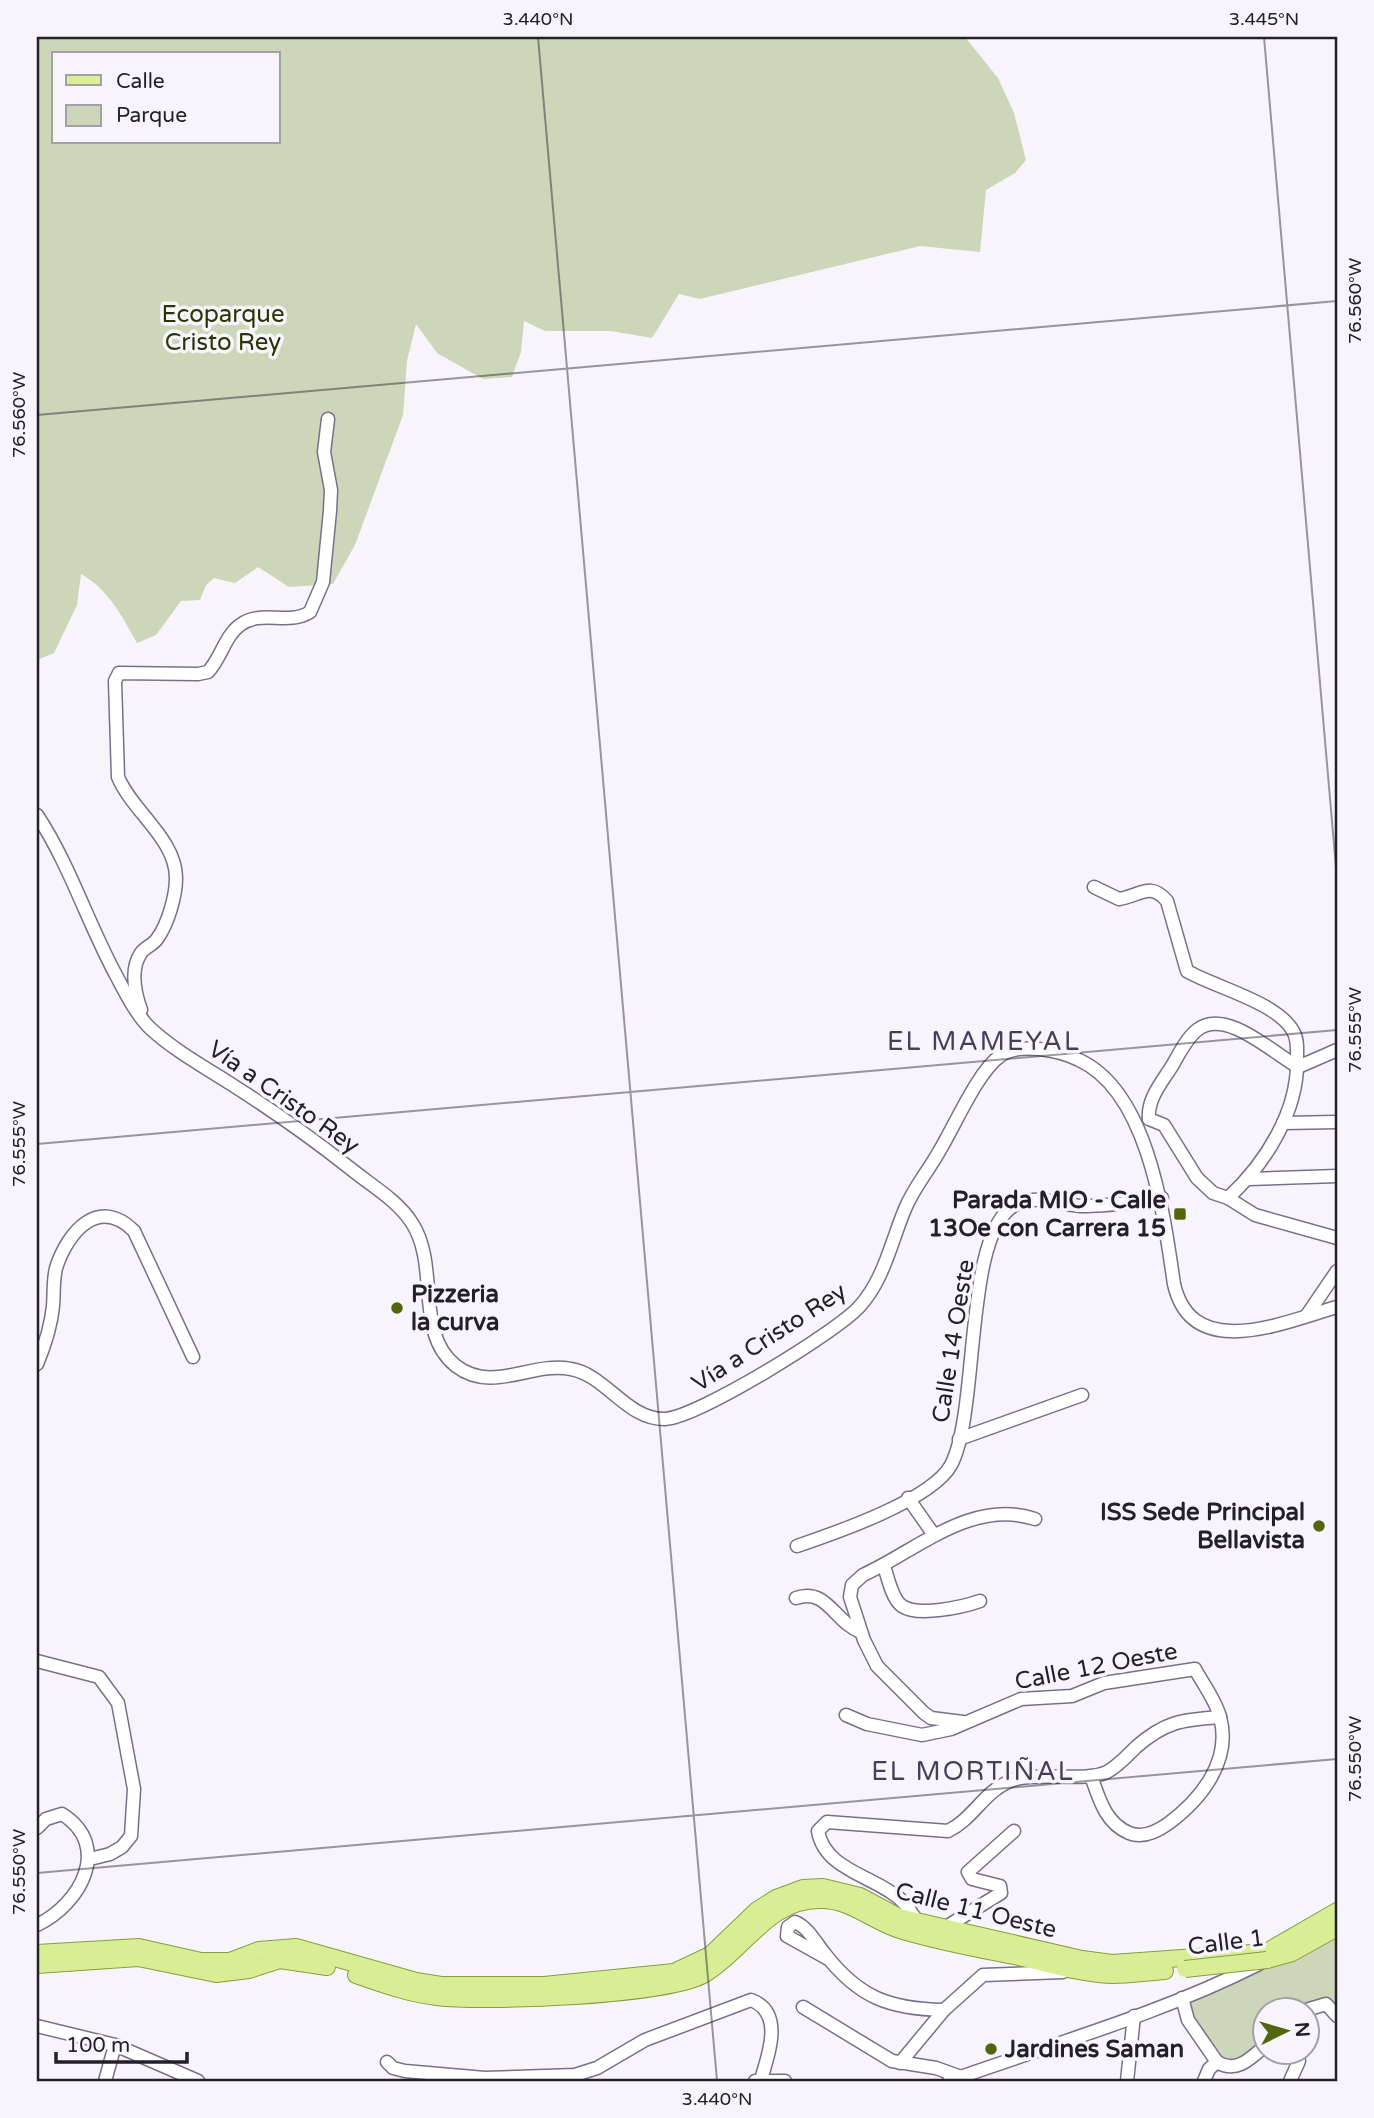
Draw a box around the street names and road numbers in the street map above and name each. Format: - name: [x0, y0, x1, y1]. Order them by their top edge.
- street label: Vía a Cristo Rey: [202, 1034, 365, 1160]
- street label: Calle 14 Oeste: [926, 1257, 981, 1425]
- street label: Vía a Cristo Rey: [687, 1277, 852, 1398]
- street label: Calle 12 Oeste: [1012, 1637, 1180, 1696]
- street label: Calle 11 Oeste: [892, 1876, 1059, 1945]
- street label: Calle 1: [1186, 1923, 1266, 1962]

